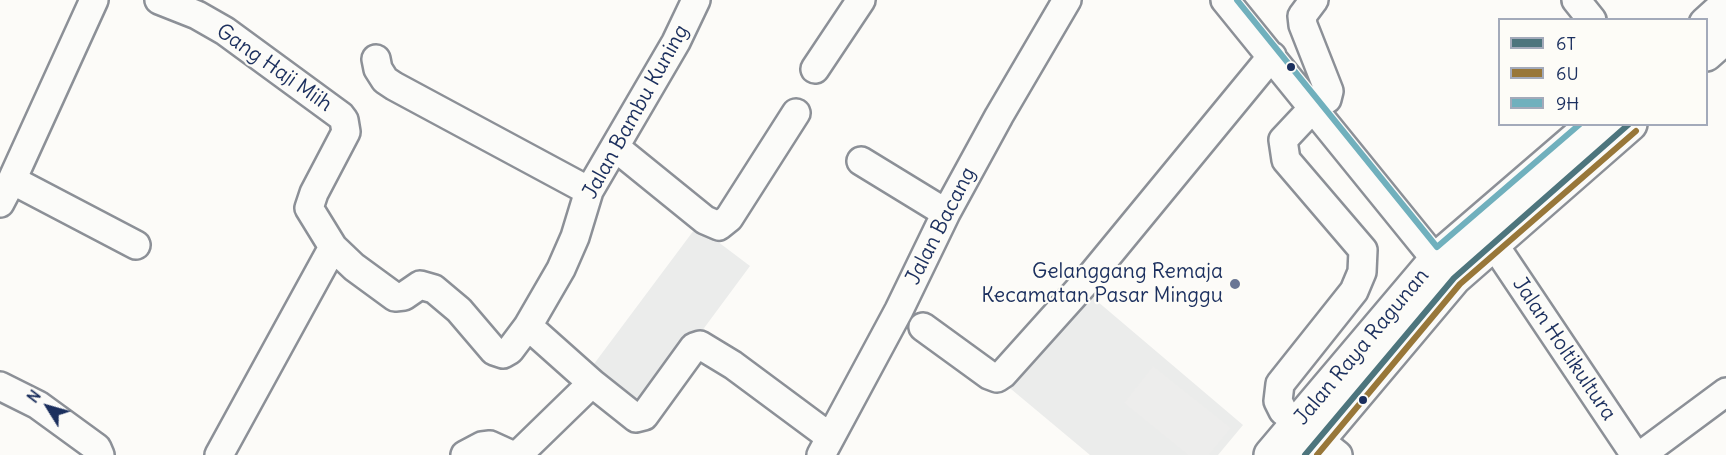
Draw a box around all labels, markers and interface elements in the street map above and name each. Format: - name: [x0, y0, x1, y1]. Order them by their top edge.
- legend: [1498, 18, 1708, 126]
- street label: Gang Haji Miih: [211, 19, 337, 117]
- street label: Jalan Bambu Kuning: [578, 21, 694, 203]
- text: 6T: [1556, 32, 1576, 55]
- unlabelled marker: [1285, 61, 1297, 73]
- text: 6U: [1556, 62, 1579, 85]
- text: 9H: [1556, 92, 1579, 115]
- street label: Jalan Bacang: [901, 163, 981, 289]
- place label: Gelanggang Remaja Kecamatan Pasar Minggu: [981, 259, 1223, 309]
- street label: Jalan Raya Ragunan: [1289, 264, 1435, 430]
- street label: Jalan Holtikultura: [1507, 273, 1621, 425]
- marker: Gelanggang Remaja Kecamatan Pasar Minggu: [1228, 277, 1242, 291]
- north arrow: [18, 377, 78, 437]
- text: N: [22, 386, 45, 407]
- unlabelled marker: [1357, 394, 1369, 406]

